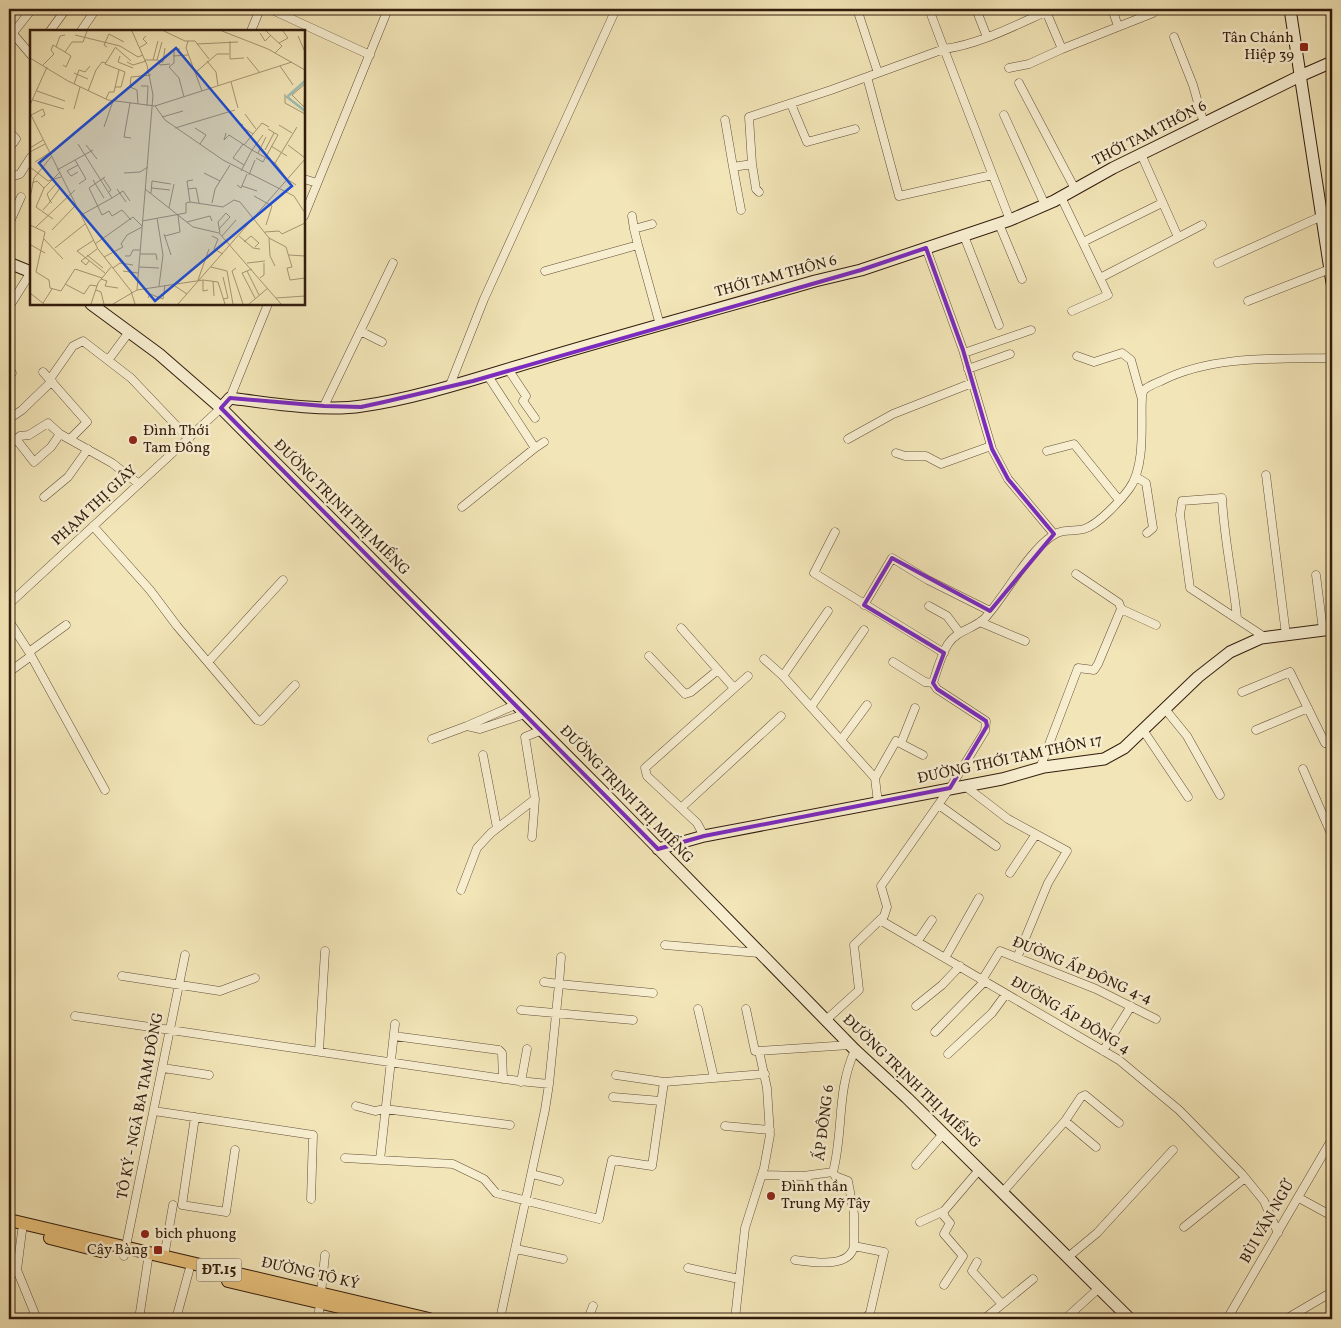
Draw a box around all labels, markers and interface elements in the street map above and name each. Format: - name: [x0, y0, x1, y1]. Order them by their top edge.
- place label: Tân Chánh Hiệp 39: [1222, 28, 1294, 66]
- inset map: [30, 30, 305, 305]
- marker: Tân Chánh Hiệp 39: [1298, 41, 1310, 53]
- street label: THỚI TAM THÔN 6: [1089, 96, 1211, 172]
- street label: THỚI TAM THÔN 6: [713, 251, 839, 303]
- place label: Đình Thới Tam Đông: [143, 421, 211, 459]
- marker: Đình Thới Tam Đông: [127, 434, 139, 446]
- street label: ĐƯỜNG TRỊNH THỊ MIẾNG: [268, 434, 415, 581]
- street label: PHẠM THỊ GIÂY: [48, 460, 143, 551]
- street label: ĐƯỜNG TRỊNH THỊ MIẾNG: [554, 721, 698, 869]
- street label: ĐƯỜNG THỚI TAM THÔN 17: [915, 730, 1105, 790]
- street label: ĐƯỜNG ẤP ĐÔNG 4-4: [1009, 931, 1156, 1010]
- street label: ĐƯỜNG ẤP ĐÔNG 4: [1006, 971, 1134, 1060]
- street label: ĐƯỜNG TRỊNH THỊ MIẾNG: [837, 1010, 985, 1154]
- street label: TÔ KÝ - NGÃ BA TAM ĐÔNG: [113, 1011, 169, 1201]
- street label: ẤP ĐÔNG 6: [809, 1083, 840, 1162]
- street label: BÙI VĂN NGỮ: [1236, 1176, 1300, 1268]
- place label: Đình thần Trung Mỹ Tây: [781, 1177, 870, 1215]
- marker: Đình thần Trung Mỹ Tây: [765, 1190, 777, 1202]
- place label: bich phuong: [155, 1224, 237, 1245]
- marker: bich phuong: [139, 1228, 151, 1240]
- place label: Cây Bàng: [87, 1240, 148, 1261]
- marker: Cây Bàng: [152, 1244, 164, 1256]
- street label: ĐƯỜNG TÔ KÝ: [259, 1253, 362, 1296]
- road number: ĐT.15: [196, 1258, 242, 1282]

